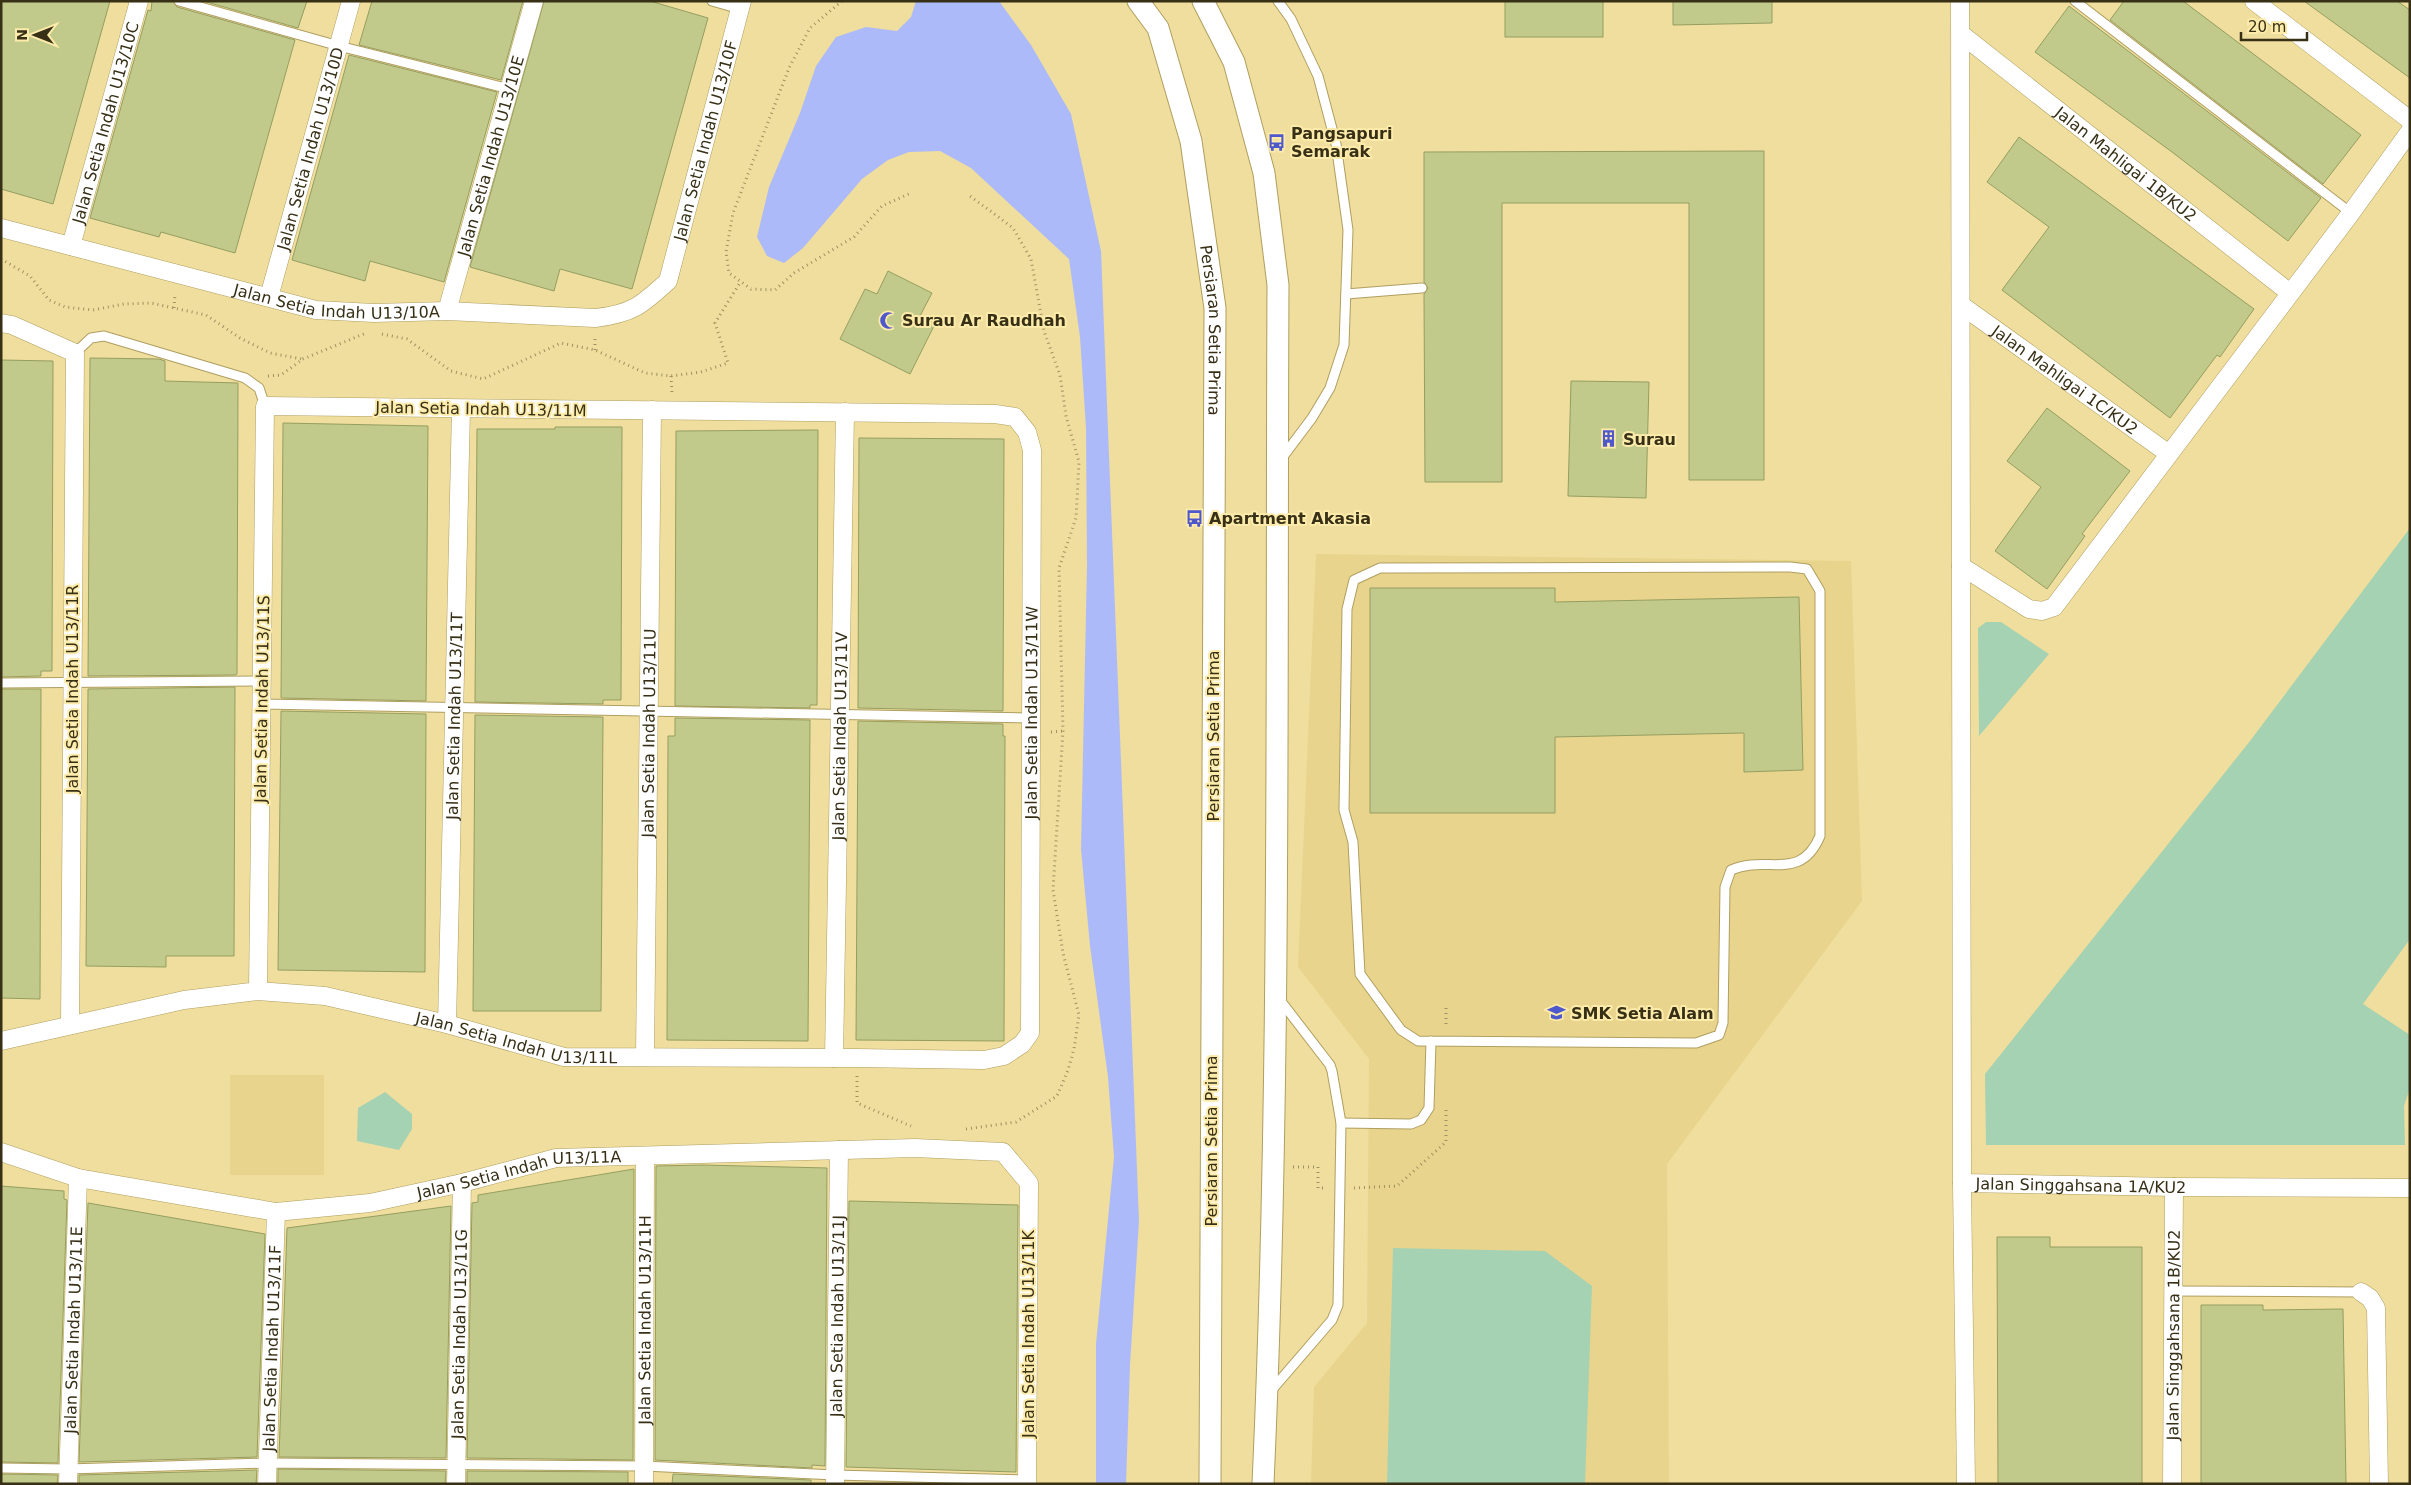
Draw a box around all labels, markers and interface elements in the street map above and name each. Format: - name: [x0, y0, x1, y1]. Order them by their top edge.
- north arrow: [10, 10, 60, 60]
- scale bar: [2241, 10, 2307, 42]
- text: 20 m: [2248, 18, 2286, 36]
- street label: Jalan Setia Indah U13/10C: [68, 20, 142, 227]
- text: N: [14, 29, 30, 41]
- street label: Jalan Setia Indah U13/10F: [669, 38, 741, 244]
- street label: Jalan Setia Indah U13/10D: [273, 45, 347, 253]
- street label: Jalan Setia Indah U13/10E: [453, 53, 528, 260]
- street label: Jalan Mahligai 1B/KU2: [2051, 102, 2201, 225]
- place label: Pangsapuri Semarak: [1291, 124, 1392, 161]
- bus stop icon: Pangsapuri Semarak: [1267, 132, 1287, 152]
- street label: Persiaran Setia Prima: [1197, 244, 1225, 416]
- street label: Jalan Setia Indah U13/10A: [231, 279, 440, 323]
- mosque icon: Surau Ar Raudhah: [878, 310, 898, 330]
- place label: Surau Ar Raudhah: [902, 311, 1066, 330]
- street label: Jalan Mahligai 1C/KU2: [1988, 320, 2142, 438]
- street label: Jalan Setia Indah U13/11M: [374, 398, 587, 420]
- building icon: Surau: [1599, 429, 1619, 449]
- place label: Surau: [1623, 430, 1676, 449]
- bus stop icon: Apartment Akasia: [1185, 508, 1205, 528]
- place label: Apartment Akasia: [1209, 509, 1371, 528]
- street label: Jalan Setia Indah U13/11R: [63, 585, 82, 794]
- street label: Jalan Setia Indah U13/11S: [251, 595, 273, 804]
- street label: Jalan Setia Indah U13/11W: [1021, 606, 1041, 820]
- street label: Jalan Setia Indah U13/11T: [442, 612, 466, 821]
- street label: Jalan Setia Indah U13/11U: [638, 628, 659, 839]
- street label: Jalan Setia Indah U13/11V: [828, 632, 851, 841]
- street label: Persiaran Setia Prima: [1204, 650, 1223, 822]
- school or university icon: SMK Setia Alam: [1547, 1003, 1567, 1023]
- place label: SMK Setia Alam: [1571, 1004, 1714, 1023]
- street label: Jalan Setia Indah U13/11L: [413, 1007, 617, 1067]
- street label: Persiaran Setia Prima: [1202, 1055, 1221, 1227]
- street label: Jalan Setia Indah U13/11A: [414, 1147, 622, 1202]
- street label: Jalan Singgahsana 1A/KU2: [1974, 1174, 2186, 1197]
- street label: Jalan Setia Indah U13/11H: [635, 1215, 654, 1426]
- street label: Jalan Setia Indah U13/11J: [826, 1215, 848, 1418]
- street label: Jalan Setia Indah U13/11E: [60, 1226, 86, 1435]
- street label: Jalan Setia Indah U13/11G: [447, 1229, 471, 1440]
- street label: Jalan Setia Indah U13/11K: [1019, 1230, 1038, 1439]
- street label: Jalan Singgahsana 1B/KU2: [2163, 1230, 2183, 1441]
- street label: Jalan Setia Indah U13/11F: [259, 1244, 284, 1453]

